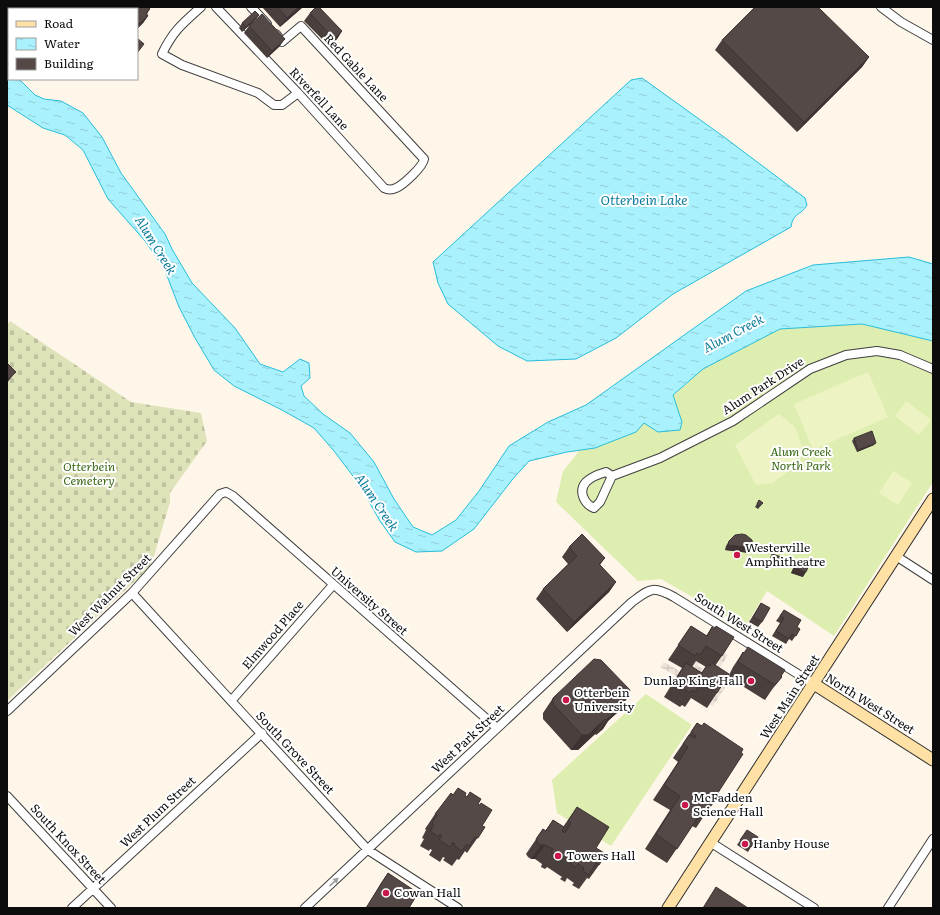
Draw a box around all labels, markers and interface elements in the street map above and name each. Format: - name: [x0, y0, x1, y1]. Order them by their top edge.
- legend: [8, 8, 138, 80]
- text: Road: [44, 14, 74, 32]
- street label: Red Gable Lane: [320, 29, 393, 105]
- text: Water: [44, 34, 80, 52]
- text: Building: [44, 54, 94, 72]
- street label: Riverfell Lane: [286, 63, 354, 134]
- water label: Otterbein Lake: [601, 190, 687, 209]
- water label: Alum Creek: [131, 212, 183, 279]
- water label: Alum Creek: [699, 308, 767, 357]
- street label: Alum Park Drive: [718, 352, 807, 418]
- park label: Alum Creek North Park: [770, 442, 832, 474]
- park label: Otterbein Cemetery: [63, 457, 115, 489]
- water label: Alum Creek: [351, 469, 404, 535]
- place label: Westerville Amphitheatre: [745, 538, 825, 570]
- street label: West Walnut Street: [64, 549, 155, 640]
- marker: Westerville Amphitheatre: [732, 550, 742, 560]
- street label: University Street: [327, 562, 412, 639]
- street label: South West Street: [692, 588, 787, 657]
- street label: Elmwood Place: [237, 596, 307, 673]
- street label: West Main Street: [755, 651, 823, 742]
- street label: North West Street: [822, 668, 919, 738]
- place label: Dunlap King Hall: [643, 671, 743, 689]
- marker: Dunlap King Hall: [746, 676, 756, 686]
- place label: Otterbein University: [574, 683, 635, 715]
- marker: Otterbein University: [561, 695, 571, 705]
- street label: West Park Street: [427, 700, 508, 777]
- street label: South Grove Street: [252, 707, 339, 798]
- street label: West Plum Street: [115, 771, 199, 851]
- place label: McFadden Science Hall: [693, 788, 763, 820]
- street label: South Knox Street: [27, 799, 111, 888]
- marker: McFadden Science Hall: [680, 800, 690, 810]
- place label: Hanby House: [753, 834, 830, 852]
- marker: Hanby House: [740, 839, 750, 849]
- place label: Towers Hall: [566, 846, 635, 864]
- marker: Towers Hall: [553, 851, 563, 861]
- one-way arrow: [328, 877, 339, 886]
- place label: Cowan Hall: [394, 883, 461, 901]
- marker: Cowan Hall: [381, 888, 391, 898]

